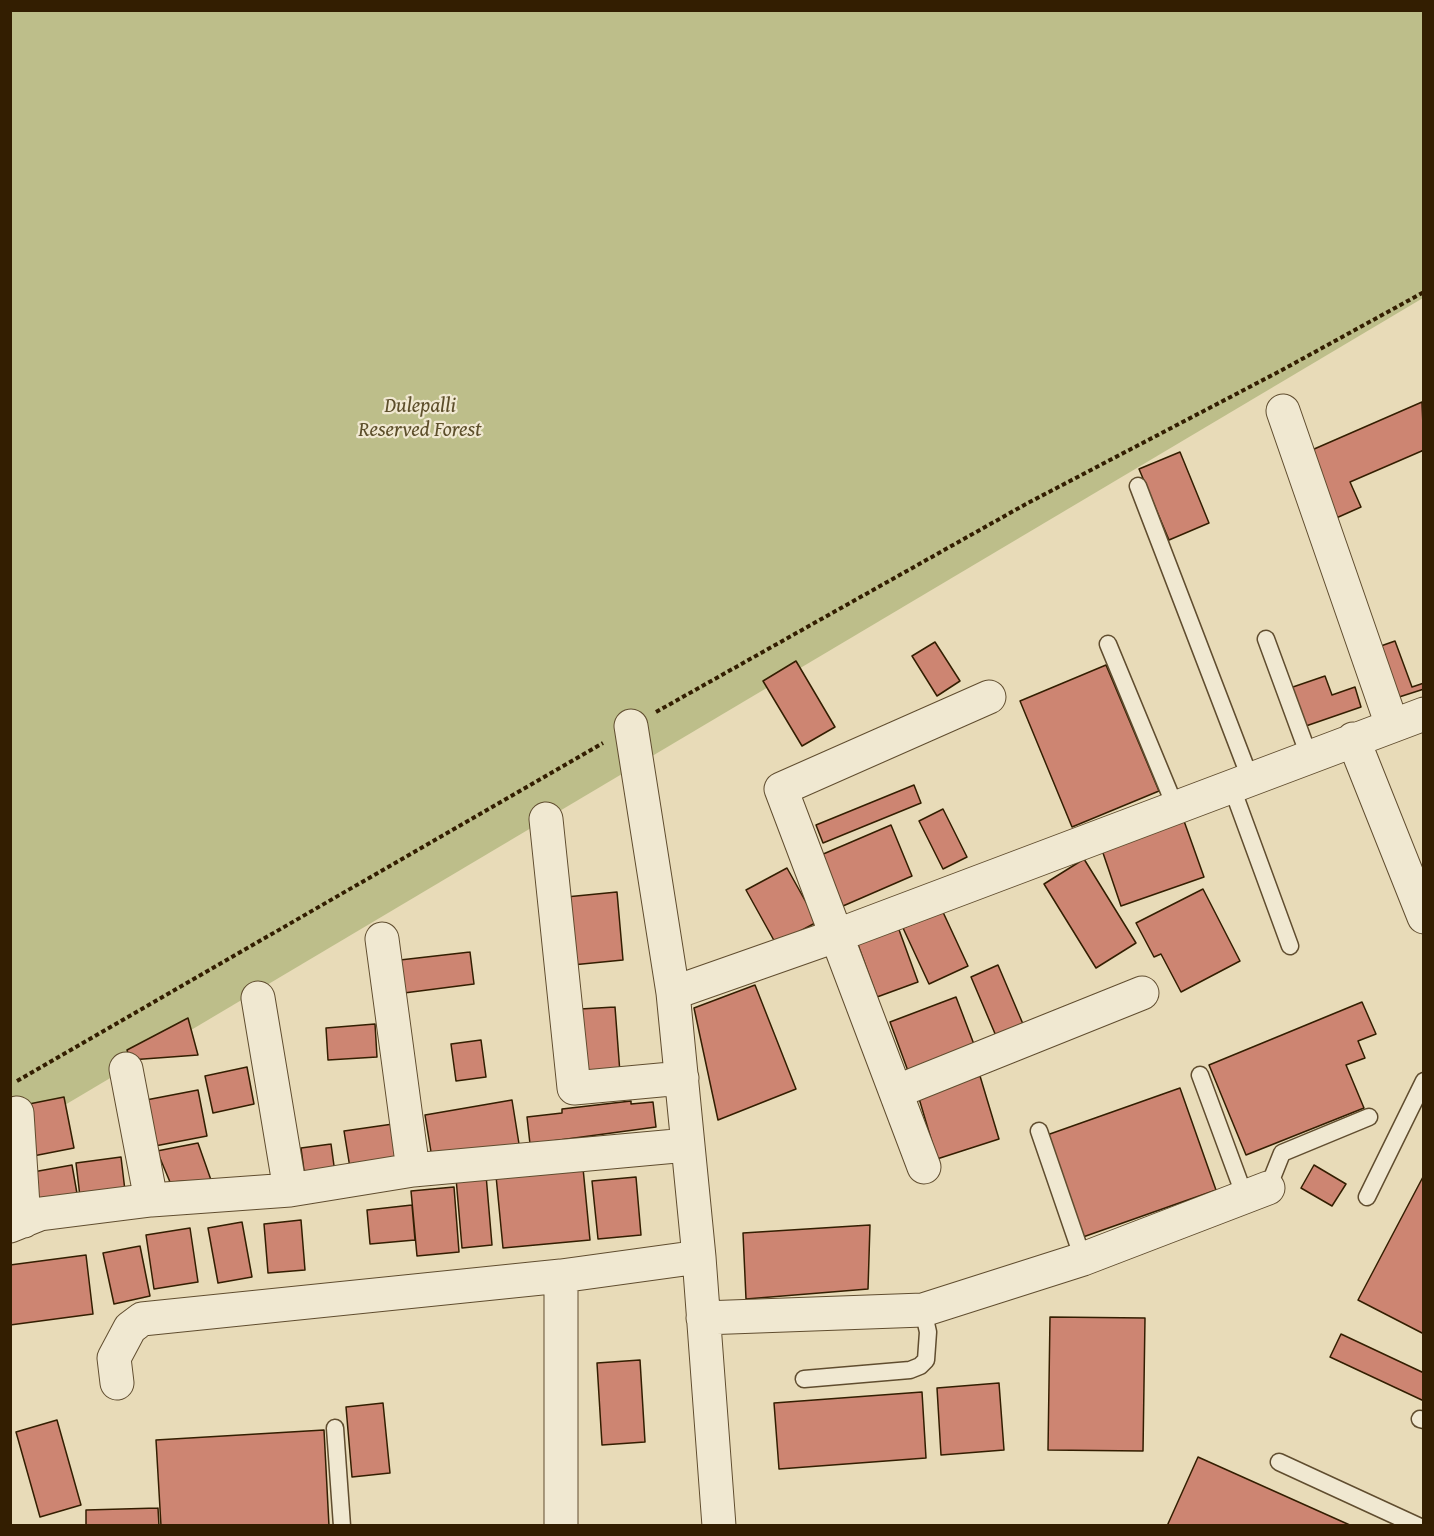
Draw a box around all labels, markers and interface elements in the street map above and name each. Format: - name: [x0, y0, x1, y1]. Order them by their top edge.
- park label: Dulepalli Reserved Forest: [358, 394, 482, 444]

